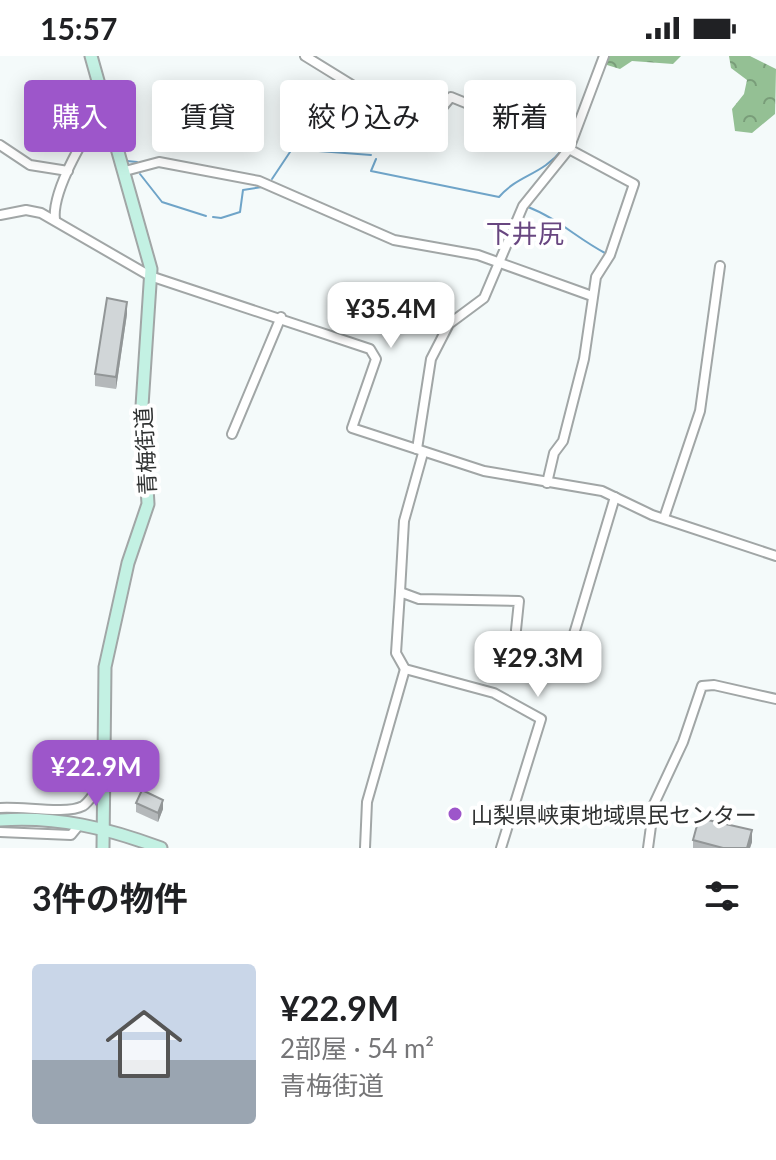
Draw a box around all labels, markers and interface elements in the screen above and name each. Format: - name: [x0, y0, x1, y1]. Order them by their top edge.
- text: 15:57: [40, 10, 117, 46]
- chip: 購入: [24, 80, 136, 152]
- chip: 賃貸: [152, 80, 264, 152]
- chip: 絞り込み: [280, 80, 448, 152]
- chip: 新着: [464, 80, 576, 152]
- district label: 下井尻: [486, 217, 564, 249]
- pin: ¥35.4M: [326, 282, 456, 350]
- text: ¥35.4M: [345, 292, 437, 324]
- street label: 青梅街道: [129, 406, 161, 496]
- pin: ¥29.3M: [473, 631, 603, 699]
- text: ¥29.3M: [492, 641, 584, 673]
- pin: ¥22.9M: [31, 740, 161, 808]
- text: ¥22.9M: [50, 750, 142, 782]
- place label: 山梨県峡東地域県民センター: [471, 801, 757, 828]
- marker: 山梨県峡東地域県民センター: [446, 805, 464, 823]
- icon: filters: [700, 874, 744, 918]
- text: 3件の物件: [32, 877, 188, 918]
- text: ¥22.9M: [280, 987, 399, 1028]
- icon: home: [96, 996, 192, 1092]
- text: 2部屋 · 54 m²: [280, 1032, 434, 1064]
- text: 青梅街道: [280, 1069, 384, 1101]

